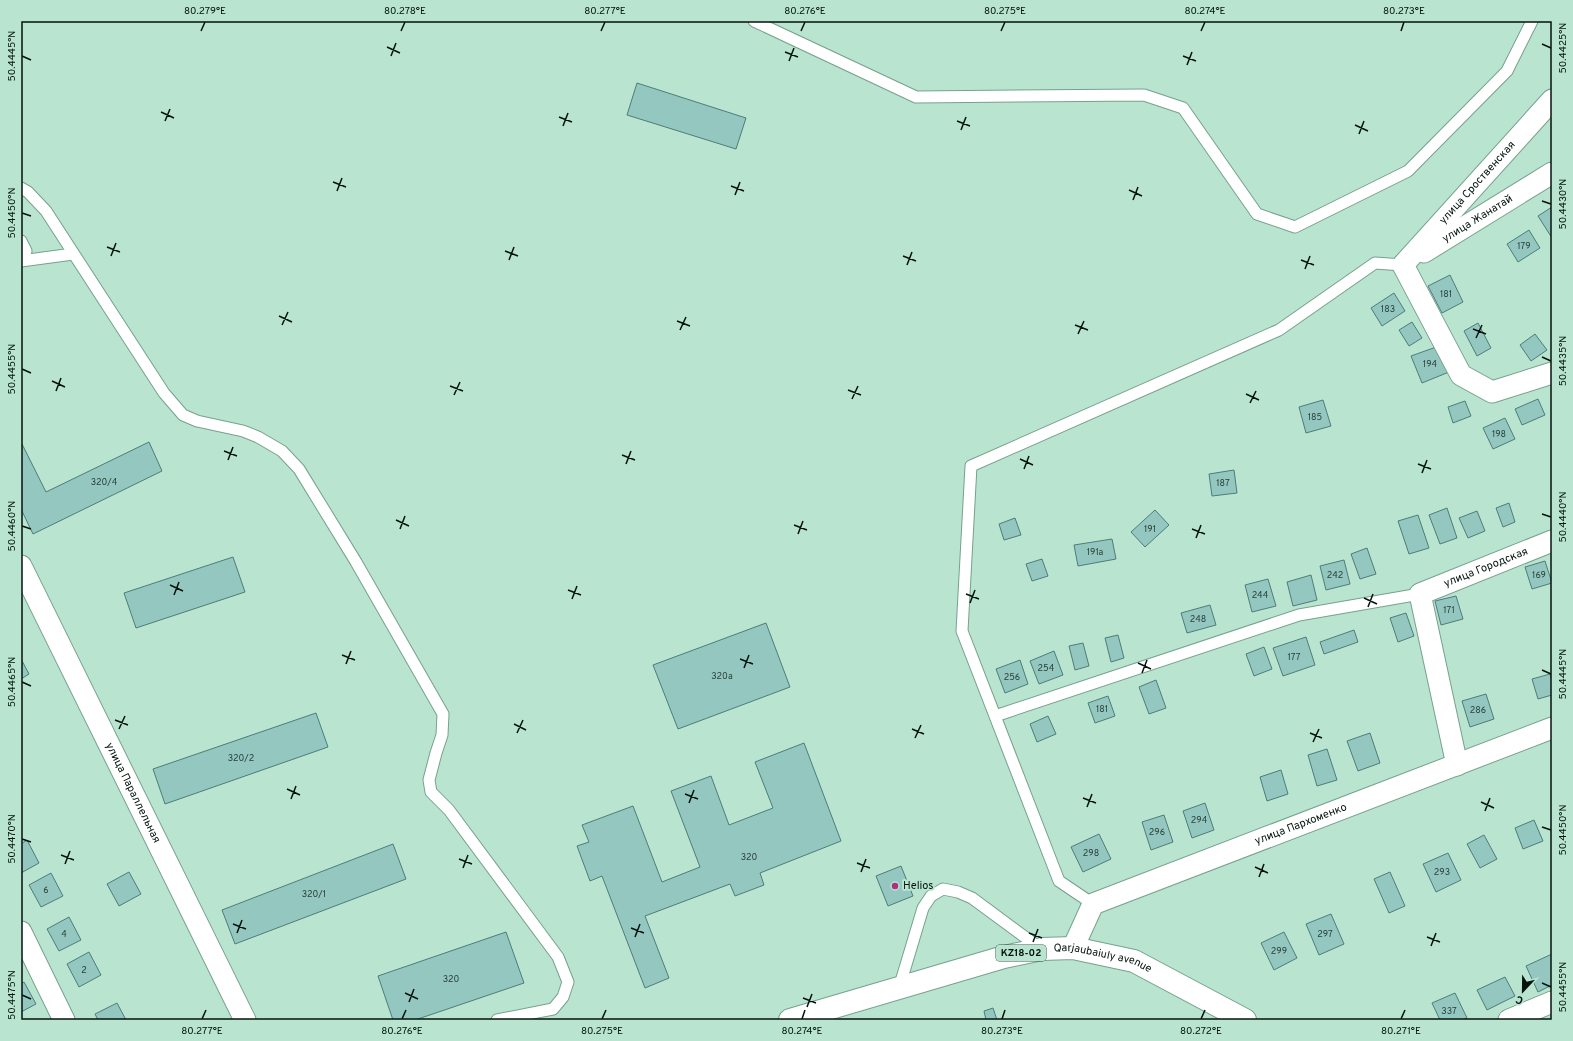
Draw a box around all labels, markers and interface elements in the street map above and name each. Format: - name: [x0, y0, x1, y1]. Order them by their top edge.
- text: 80.279°E: [184, 5, 226, 18]
- text: 80.278°E: [384, 5, 426, 18]
- text: 80.277°E: [584, 5, 626, 18]
- text: 80.276°E: [784, 5, 826, 18]
- text: 80.275°E: [984, 5, 1026, 18]
- text: 80.274°E: [1184, 5, 1226, 18]
- text: 80.273°E: [1383, 5, 1425, 18]
- text: 50.4425°N: [1557, 23, 1570, 73]
- text: 50.4445°N: [6, 31, 19, 81]
- street label: улица Сроственская: [1436, 138, 1519, 227]
- text: 50.4430°N: [1557, 179, 1570, 229]
- text: 50.4450°N: [6, 187, 19, 239]
- street label: улица Жанатай: [1440, 192, 1515, 246]
- house number: 179: [1517, 241, 1531, 252]
- house number: 181: [1440, 289, 1452, 300]
- house number: 183: [1381, 304, 1395, 315]
- text: 50.4435°N: [1557, 336, 1570, 386]
- text: 50.4455°N: [6, 344, 19, 394]
- house number: 194: [1423, 359, 1438, 370]
- house number: 185: [1308, 412, 1322, 423]
- house number: 198: [1492, 429, 1506, 440]
- house number: 320/4: [91, 477, 118, 488]
- house number: 187: [1216, 478, 1230, 489]
- text: 50.4440°N: [1557, 491, 1570, 543]
- text: 50.4460°N: [6, 501, 19, 551]
- house number: 191: [1144, 524, 1156, 535]
- street label: улица Городская: [1442, 544, 1530, 591]
- house number: 191а: [1087, 547, 1104, 558]
- house number: 242: [1327, 570, 1343, 581]
- house number: 169: [1532, 570, 1546, 581]
- house number: 244: [1252, 590, 1269, 601]
- house number: 171: [1443, 605, 1455, 616]
- house number: 248: [1190, 614, 1206, 625]
- text: 50.4445°N: [1557, 649, 1570, 699]
- house number: 177: [1287, 652, 1301, 663]
- text: 50.4465°N: [6, 657, 19, 707]
- house number: 254: [1038, 663, 1055, 674]
- house number: 320а: [711, 671, 733, 682]
- house number: 256: [1004, 672, 1020, 683]
- house number: 181: [1096, 704, 1108, 715]
- house number: 286: [1470, 705, 1486, 716]
- street label: улица Параллельная: [102, 740, 164, 845]
- house number: 320/2: [228, 753, 254, 764]
- street label: улица Пархоменко: [1253, 800, 1349, 848]
- text: 50.4450°N: [1557, 804, 1570, 856]
- text: 50.4470°N: [6, 814, 19, 864]
- house number: 294: [1191, 815, 1208, 826]
- house number: 296: [1149, 827, 1165, 838]
- house number: 298: [1083, 848, 1099, 859]
- house number: 320: [741, 852, 757, 863]
- house number: 293: [1434, 867, 1450, 878]
- place label: Helios: [903, 879, 934, 893]
- marker: Helios: [890, 881, 900, 891]
- house number: 6: [43, 885, 49, 896]
- house number: 320/1: [302, 889, 326, 900]
- house number: 4: [61, 929, 67, 940]
- house number: 297: [1317, 929, 1333, 940]
- street label: Qarjaubaiuly avenue: [1053, 941, 1154, 976]
- road number: KZ18-02: [996, 945, 1046, 961]
- house number: 299: [1271, 946, 1287, 957]
- text: 50.4455°N: [1557, 962, 1570, 1012]
- house number: 2: [81, 965, 87, 976]
- text: 50.4475°N: [6, 970, 19, 1020]
- north arrow: [1503, 971, 1543, 1011]
- house number: 320: [443, 974, 459, 985]
- text: С: [1514, 992, 1526, 1007]
- house number: 337: [1441, 1006, 1457, 1017]
- text: 80.277°E: [181, 1025, 223, 1038]
- text: 80.276°E: [381, 1025, 423, 1038]
- text: 80.275°E: [581, 1025, 623, 1038]
- text: 80.274°E: [781, 1025, 823, 1038]
- text: 80.273°E: [981, 1025, 1023, 1038]
- text: 80.272°E: [1180, 1025, 1222, 1038]
- text: 80.271°E: [1381, 1025, 1421, 1038]

